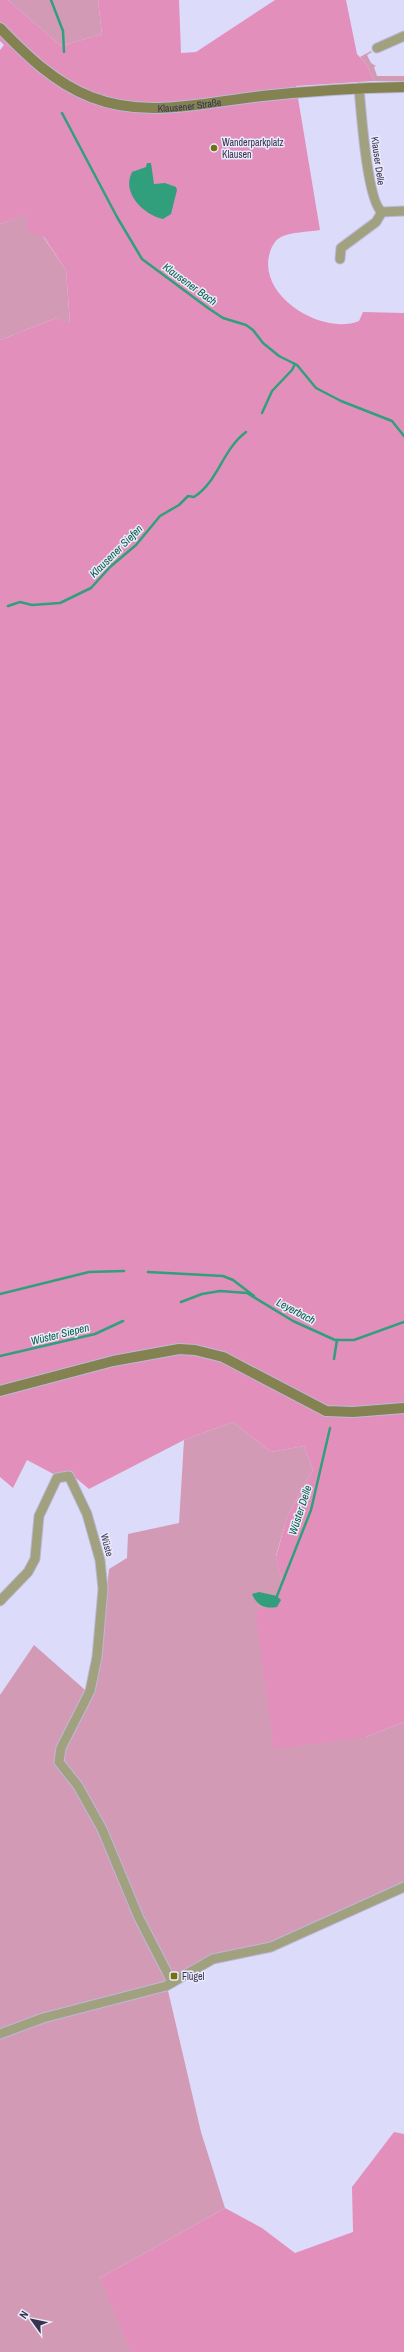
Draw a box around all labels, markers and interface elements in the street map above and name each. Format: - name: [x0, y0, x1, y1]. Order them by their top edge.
- street label: Klausener Straße: [157, 95, 223, 114]
- place label: Wanderparkplatz Klausen: [222, 136, 284, 161]
- street label: Klauser Delle: [368, 136, 388, 186]
- marker: Wanderparkplatz Klausen: [209, 143, 219, 153]
- water label: Klausener Bach: [160, 260, 220, 308]
- water label: Klausener Siefen: [87, 522, 145, 580]
- water label: Leyerbach: [274, 1295, 318, 1327]
- water label: Wüster Siepen: [29, 1320, 91, 1348]
- water label: Wüster Delle: [285, 1483, 315, 1537]
- street label: Wüste: [98, 1532, 116, 1558]
- place label: Flügel: [182, 1970, 205, 1983]
- marker: Flügel: [169, 1971, 179, 1981]
- north arrow: [12, 2300, 52, 2340]
- text: N: [16, 2308, 31, 2321]

